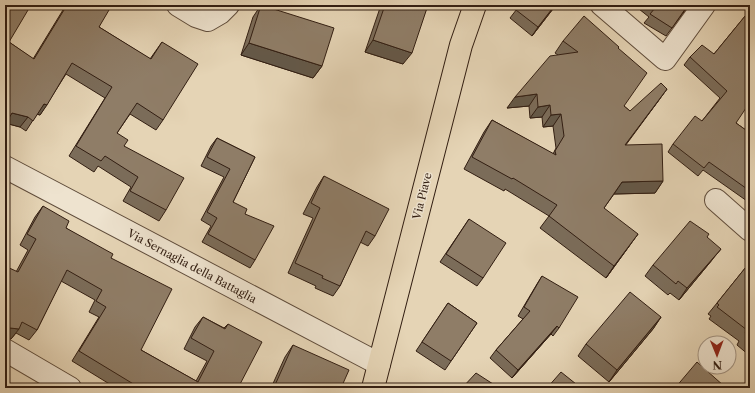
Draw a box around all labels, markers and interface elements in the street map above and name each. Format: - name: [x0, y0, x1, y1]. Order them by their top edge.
- street label: Via Piave: [409, 171, 435, 222]
- street label: Via Sernaglia della Battaglia: [124, 225, 259, 306]
- north arrow: [697, 335, 737, 375]
- text: N: [712, 358, 722, 372]

